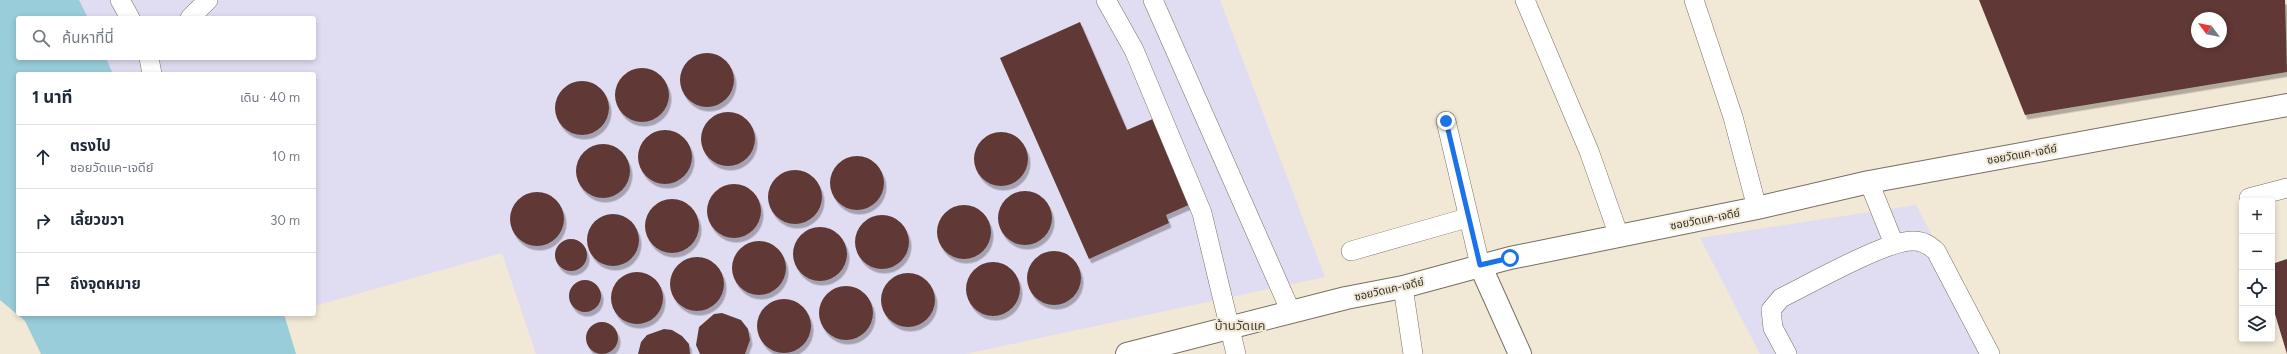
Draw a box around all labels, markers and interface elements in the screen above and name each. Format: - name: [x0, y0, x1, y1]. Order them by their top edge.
- north arrow: [2191, 12, 2227, 48]
- search box: [16, 16, 316, 60]
- icon: search: [30, 27, 52, 49]
- text: ค้นหาที่นี่: [62, 29, 114, 47]
- text: 1 นาที: [32, 87, 73, 107]
- text: เดิน · 40 m: [240, 90, 300, 105]
- route end: [1437, 112, 1455, 130]
- text: ตรงไป: [70, 137, 111, 155]
- street label: ซอยวัดแค-เจดีย์: [1986, 142, 2058, 167]
- icon: ahead: [32, 146, 54, 168]
- text: 10 m: [272, 149, 300, 164]
- text: ซอยวัดแค-เจดีย์: [70, 160, 154, 175]
- map controls: [2239, 198, 2275, 342]
- button: +: [2239, 198, 2275, 234]
- street label: ซอยวัดแค-เจดีย์: [1669, 206, 1741, 233]
- icon: right: [32, 210, 54, 232]
- text: เลี้ยวขวา: [70, 211, 124, 229]
- text: 30 m: [270, 213, 300, 228]
- button: −: [2239, 234, 2275, 270]
- route start: [1501, 249, 1519, 267]
- button: locate: [2239, 270, 2275, 306]
- icon: arrive: [32, 274, 54, 296]
- text: ถึงจุดหมาย: [70, 275, 141, 293]
- street label: ซอยวัดแค-เจดีย์: [1353, 275, 1425, 304]
- button: layers: [2239, 306, 2275, 342]
- district label: บ้านวัดแค: [1215, 318, 1265, 333]

